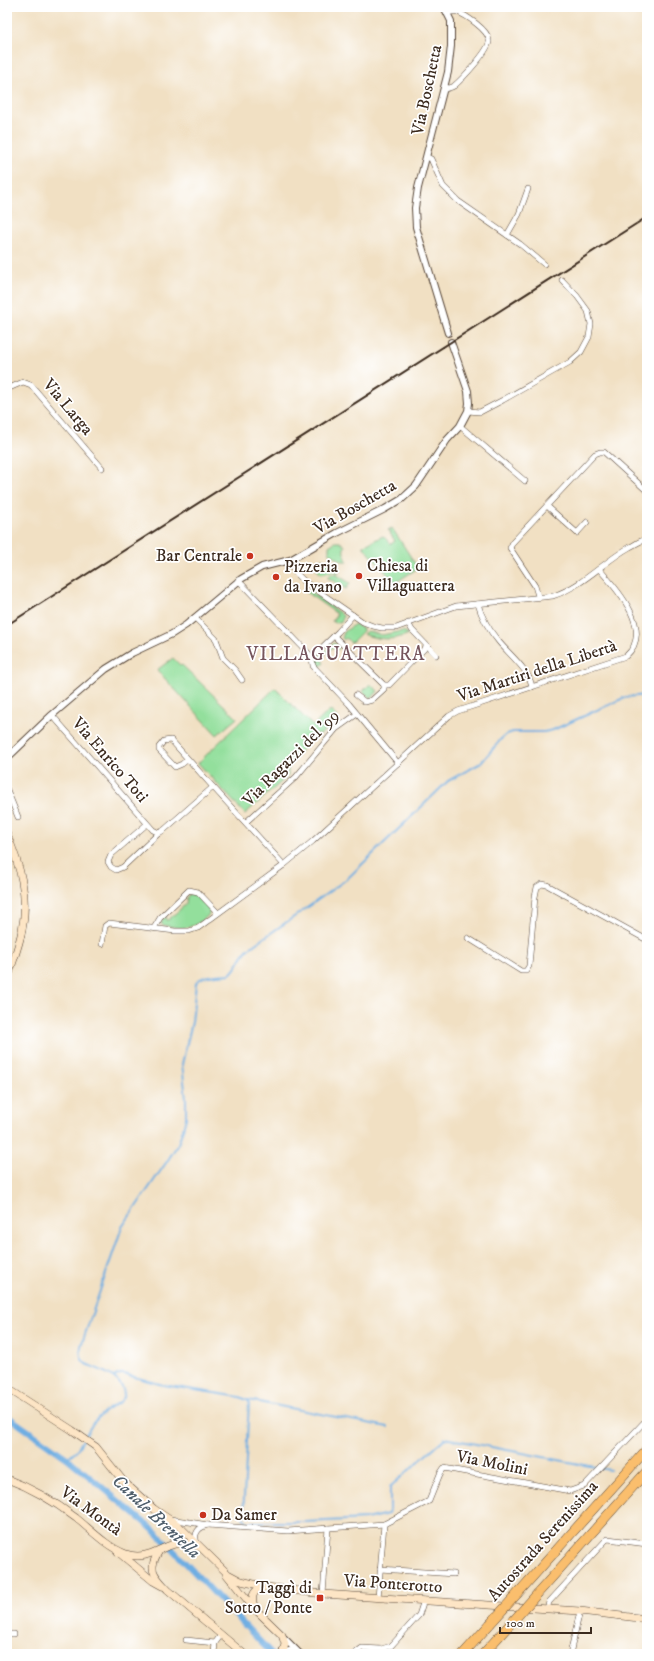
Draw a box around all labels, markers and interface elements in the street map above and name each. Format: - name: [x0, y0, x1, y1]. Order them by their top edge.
- street label: Via Boschetta: [406, 42, 447, 138]
- street label: Via Larga: [37, 373, 99, 440]
- street label: Via Boschetta: [309, 474, 401, 540]
- place label: Bar Centrale: [156, 545, 242, 567]
- marker: Bar Centrale: [245, 551, 255, 561]
- place label: Chiesa di Villaguattera: [366, 555, 455, 597]
- place label: Pizzeria da Ivano: [284, 556, 342, 598]
- marker: Chiesa di Villaguattera: [354, 571, 364, 581]
- marker: Pizzeria da Ivano: [271, 572, 281, 582]
- street label: Via Martiri della Libertà: [454, 635, 620, 707]
- district label: VILLAGUATTERA: [246, 643, 425, 666]
- street label: Via Ragazzi del '99: [237, 705, 344, 812]
- street label: Via Enrico Toti: [66, 712, 153, 807]
- street label: Via Molini: [454, 1445, 530, 1481]
- water label: Canale Brentella: [107, 1470, 205, 1564]
- street label: Autostrada Serenissima: [483, 1475, 604, 1606]
- street label: Via Montà: [55, 1481, 127, 1541]
- place label: Da Samer: [211, 1504, 277, 1526]
- marker: Da Samer: [198, 1510, 208, 1520]
- street label: Via Ponterotto: [342, 1570, 443, 1598]
- place label: Taggì di Sotto / Ponte: [225, 1577, 312, 1619]
- marker: Taggì di Sotto / Ponte: [315, 1593, 325, 1603]
- scale bar: [500, 1609, 591, 1635]
- text: 100 m: [506, 1616, 535, 1631]

